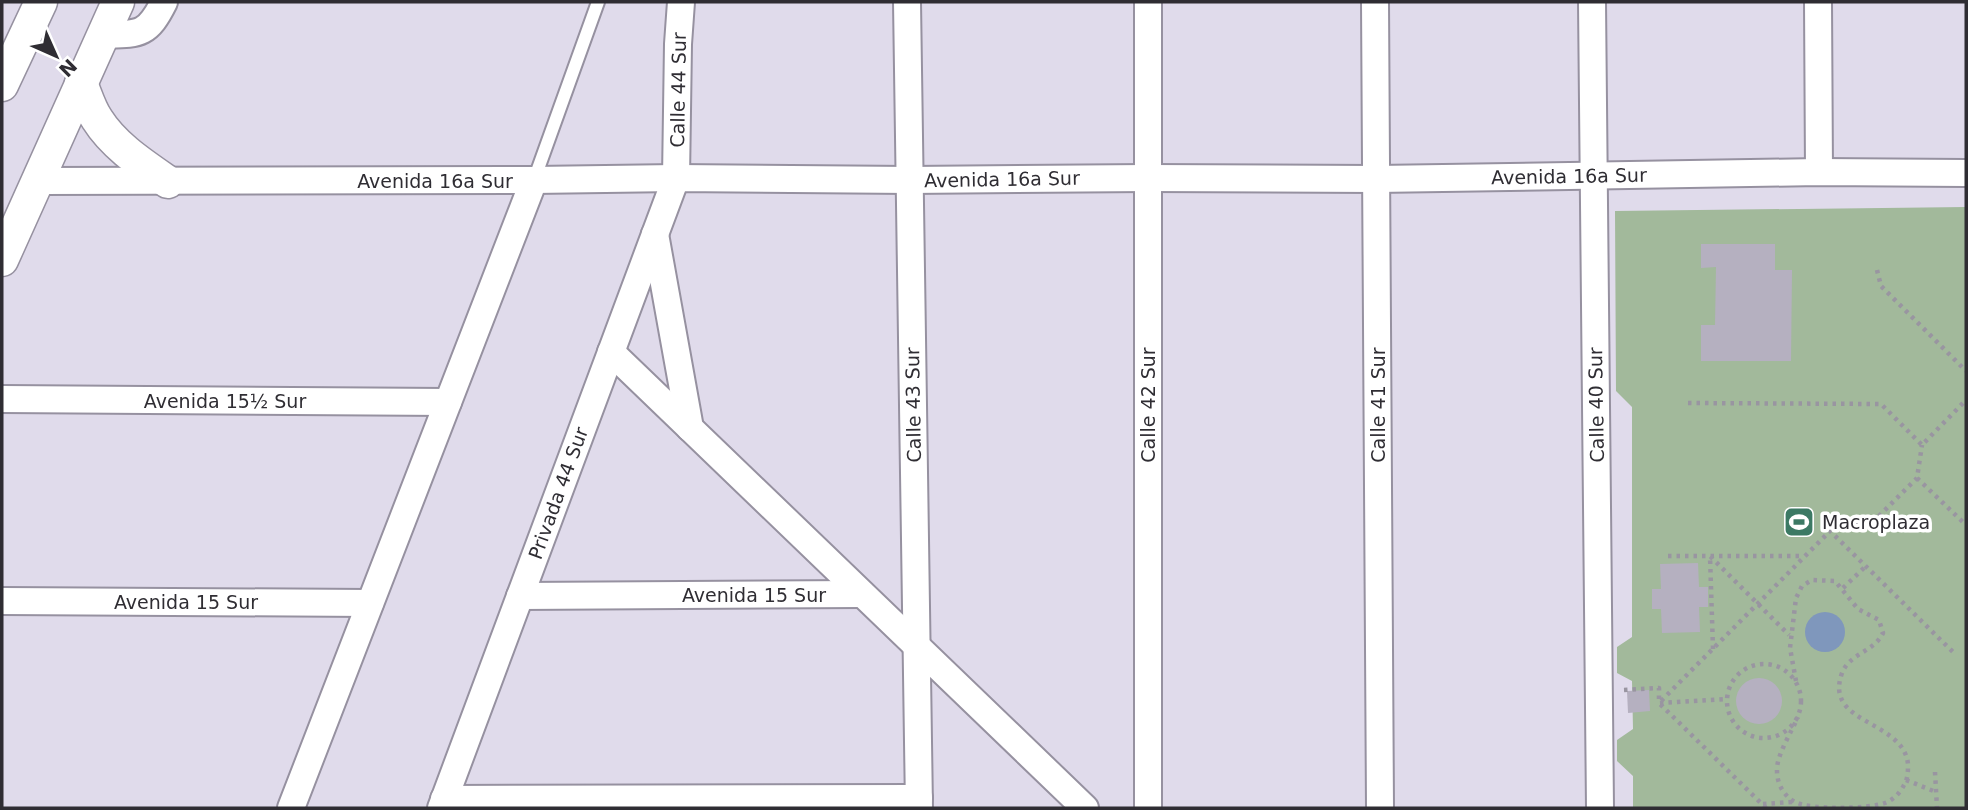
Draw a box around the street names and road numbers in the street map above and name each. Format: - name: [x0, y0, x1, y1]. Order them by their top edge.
- street label: Calle 44 Sur: [666, 32, 690, 148]
- street label: Avenida 16a Sur: [1491, 164, 1647, 188]
- street label: Avenida 16a Sur: [924, 167, 1080, 191]
- street label: Avenida 16a Sur: [357, 170, 513, 192]
- street label: Calle 43 Sur: [901, 347, 925, 463]
- street label: Calle 42 Sur: [1137, 347, 1159, 463]
- street label: Calle 41 Sur: [1367, 347, 1389, 463]
- street label: Calle 40 Sur: [1584, 347, 1608, 463]
- street label: Avenida 15½ Sur: [144, 390, 306, 412]
- street label: Privada 44 Sur: [524, 424, 592, 562]
- street label: Avenida 15 Sur: [682, 584, 826, 606]
- street label: Avenida 15 Sur: [114, 591, 258, 613]

